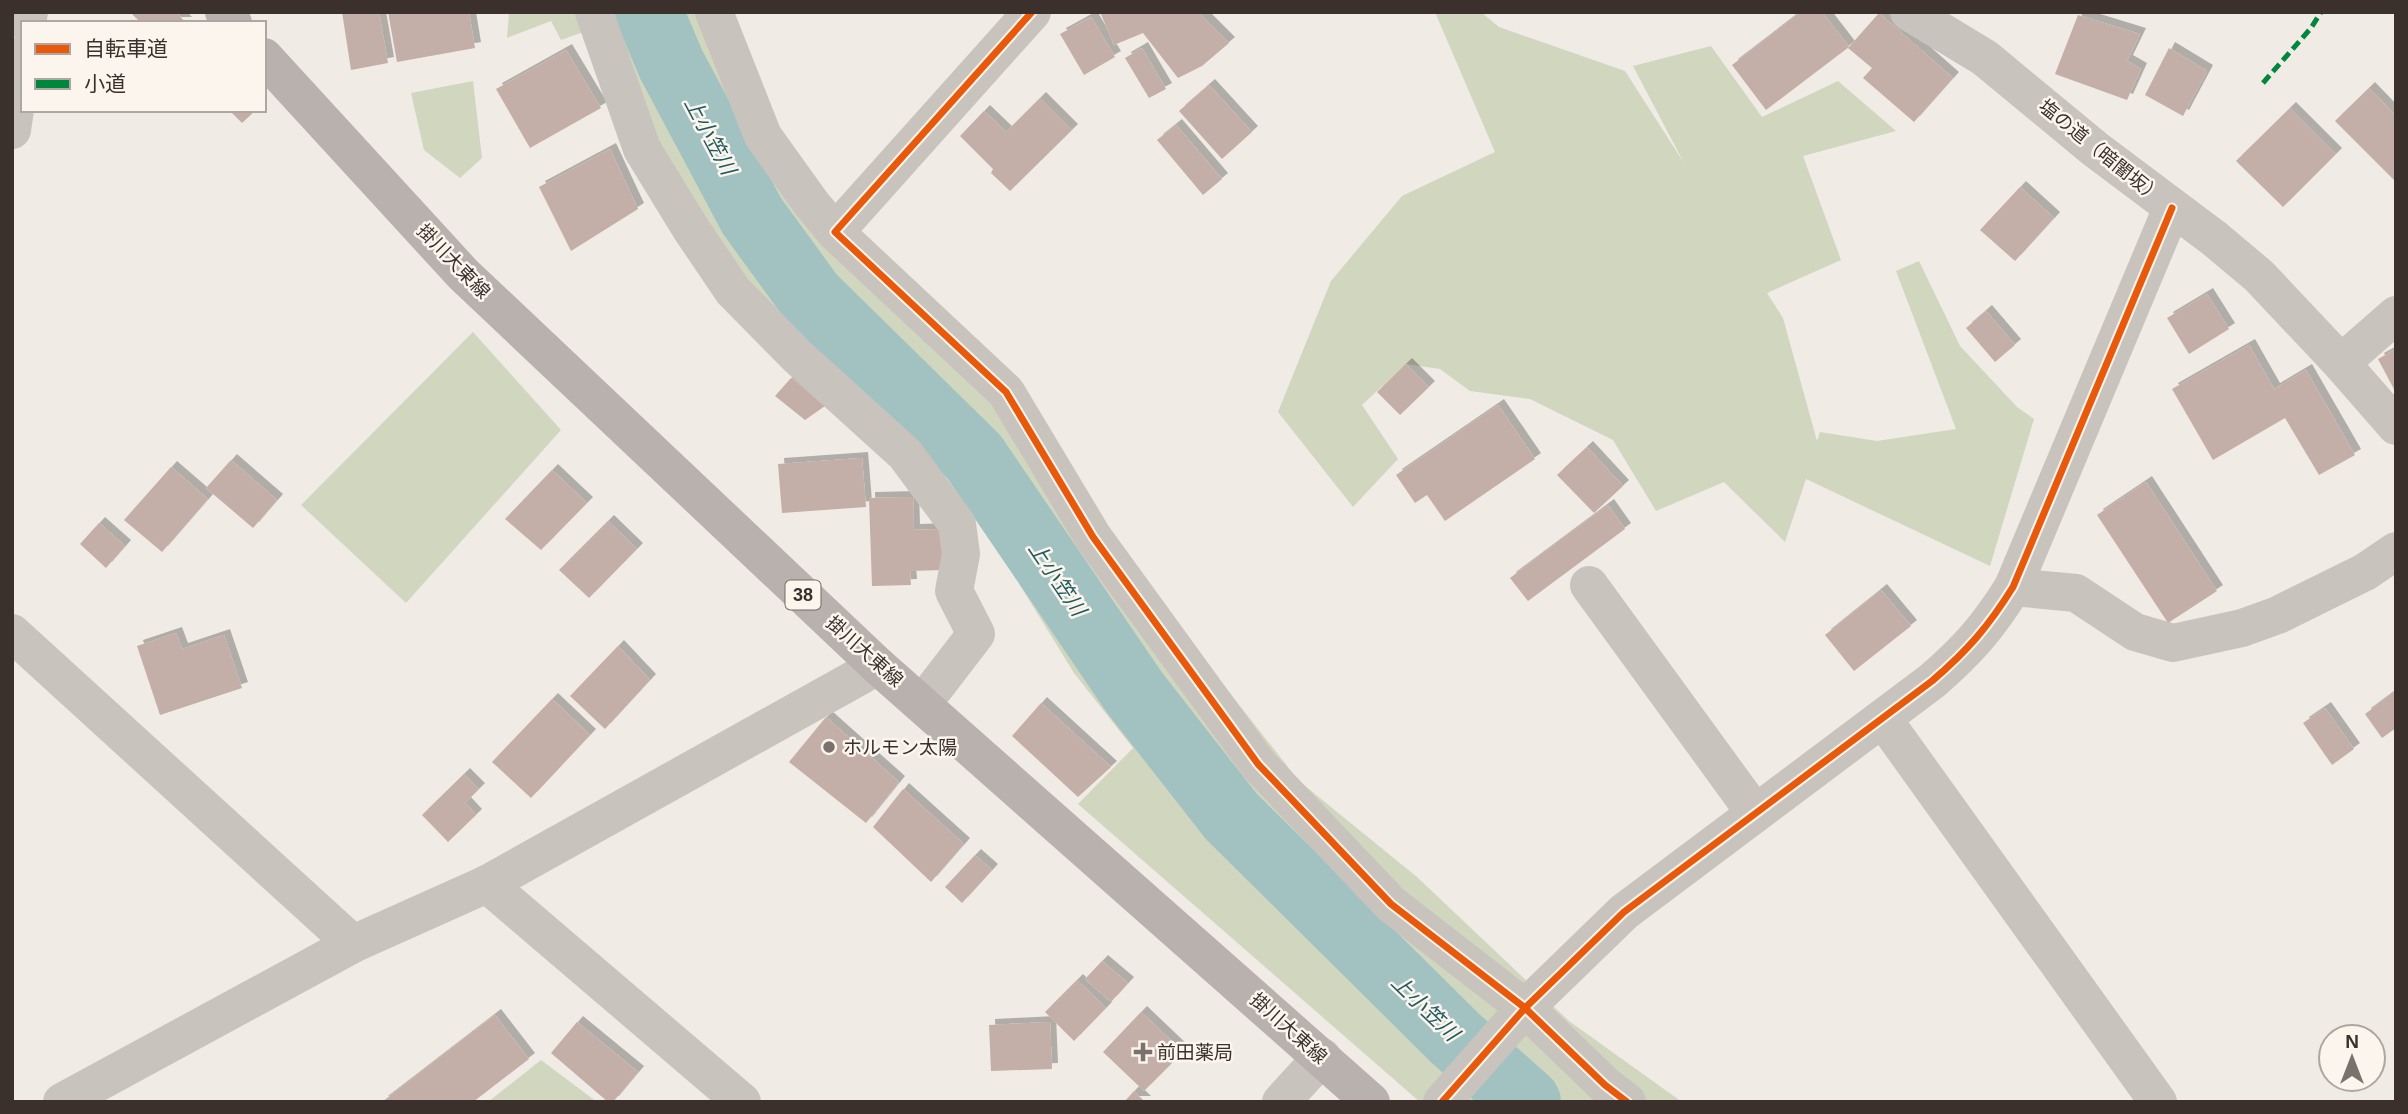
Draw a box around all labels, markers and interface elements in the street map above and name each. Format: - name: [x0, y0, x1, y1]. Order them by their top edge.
- legend: [21, 21, 266, 112]
- text: 自転車道: [84, 37, 168, 60]
- text: 小道: [84, 72, 126, 95]
- water label: 上小笠川: [681, 93, 741, 180]
- street label: 塩の道（暗闇坂）: [2035, 95, 2166, 207]
- street label: 掛川大東線: [413, 220, 494, 303]
- water label: 上小笠川: [1024, 537, 1092, 622]
- road number: 38: [786, 580, 820, 610]
- street label: 掛川大東線: [822, 612, 907, 691]
- place label: ホルモン太陽: [843, 737, 957, 758]
- marker: ホルモン太陽: [821, 739, 837, 755]
- water label: 上小笠川: [1387, 970, 1465, 1046]
- street label: 掛川大東線: [1246, 989, 1331, 1068]
- north arrow: [2317, 1023, 2387, 1093]
- text: N: [2345, 1031, 2359, 1052]
- place label: 前田薬局: [1157, 1042, 1233, 1063]
- marker: 前田薬局: [1135, 1044, 1151, 1060]

